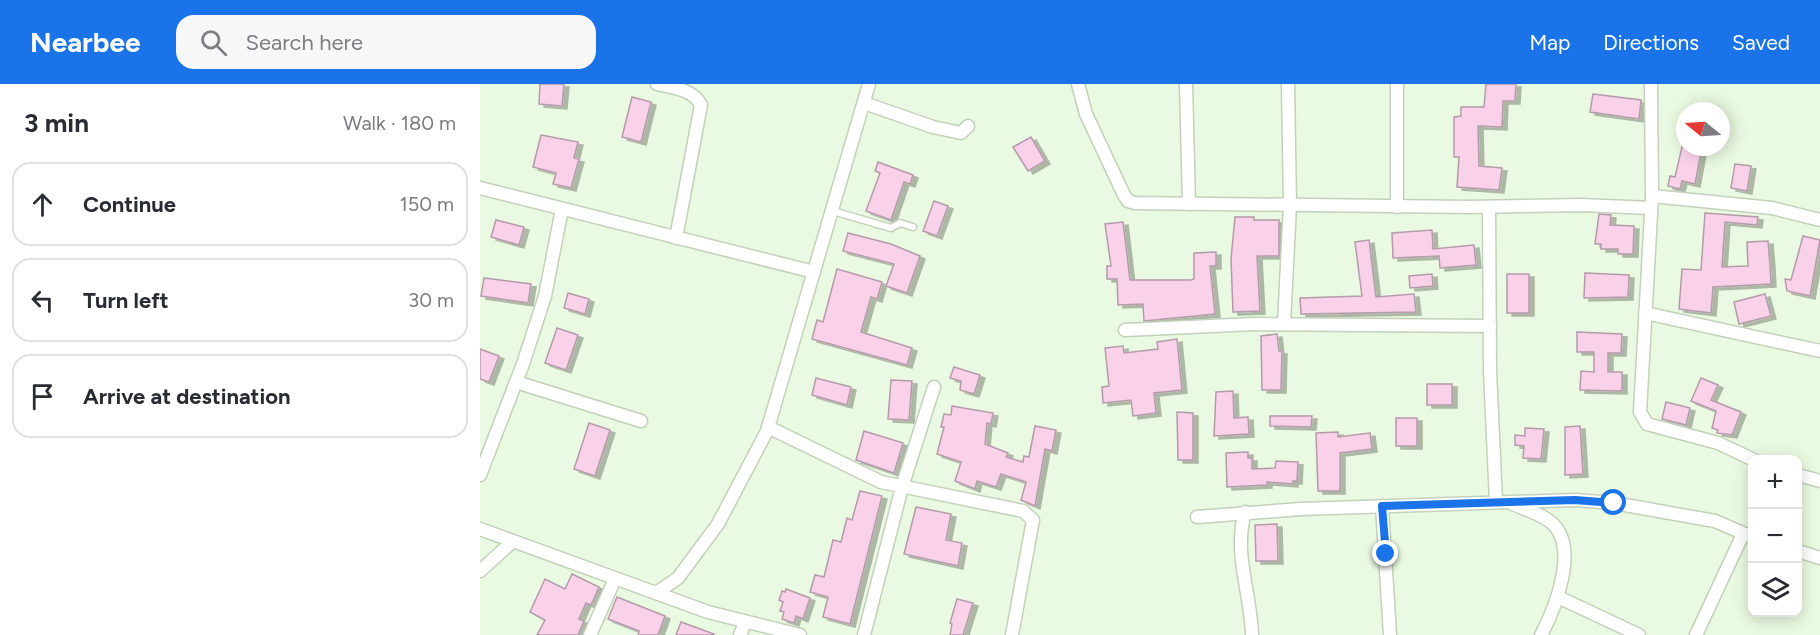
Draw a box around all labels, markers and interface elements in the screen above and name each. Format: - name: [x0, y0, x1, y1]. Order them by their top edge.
- search box: [176, 15, 596, 69]
- text: Nearbee: [30, 25, 140, 59]
- icon: search: [197, 26, 230, 59]
- text: Search here: [245, 29, 363, 56]
- text: Map: [1529, 30, 1570, 55]
- text: Directions: [1603, 30, 1699, 55]
- text: Saved: [1732, 30, 1790, 55]
- north arrow: [1676, 102, 1730, 156]
- text: 3 min: [24, 107, 89, 139]
- text: Walk · 180 m: [343, 111, 456, 135]
- icon: ahead: [26, 188, 59, 221]
- text: Continue: [83, 191, 176, 218]
- text: 150 m: [399, 192, 454, 216]
- icon: left: [26, 284, 59, 317]
- text: Turn left: [83, 287, 169, 314]
- text: 30 m: [408, 288, 454, 312]
- icon: arrive: [26, 380, 59, 413]
- text: Arrive at destination: [83, 383, 291, 410]
- map controls: [1748, 455, 1802, 617]
- button: +: [1748, 455, 1802, 509]
- route start: [1600, 489, 1626, 515]
- button: −: [1748, 509, 1802, 563]
- route end: [1372, 540, 1398, 566]
- button: layers: [1748, 563, 1802, 617]

